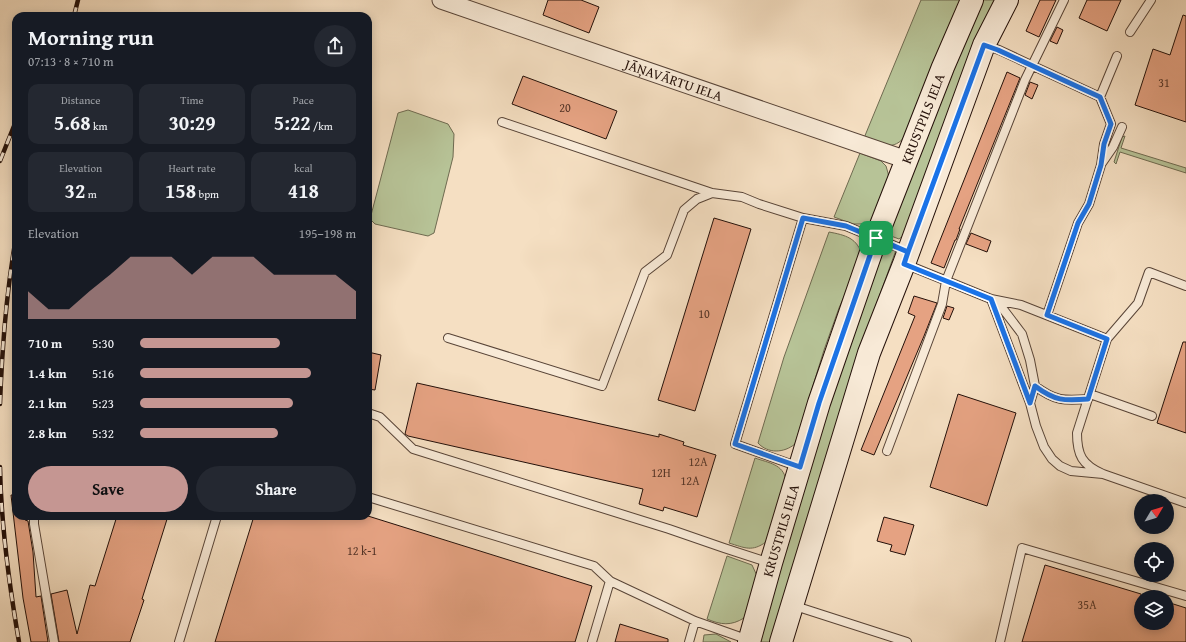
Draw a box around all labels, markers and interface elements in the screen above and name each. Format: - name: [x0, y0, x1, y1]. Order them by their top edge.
- text: Morning run: [28, 21, 154, 53]
- button: share: [314, 25, 356, 67]
- text: 07:13 · 8 × 710 m: [28, 52, 114, 71]
- street label: JĀŅAVĀRTU IELA: [620, 53, 726, 106]
- street label: KRUSTPILS IELA: [896, 70, 950, 167]
- house number: 31: [1158, 74, 1170, 91]
- text: Distance: [61, 92, 100, 108]
- text: Time: [180, 92, 204, 108]
- text: Pace: [293, 92, 314, 108]
- house number: 20: [559, 99, 571, 116]
- text: 5.68: [54, 108, 91, 137]
- text: 30:29: [168, 108, 216, 137]
- text: 5:22: [274, 108, 311, 137]
- text: km: [91, 118, 108, 134]
- text: /km: [311, 118, 333, 134]
- text: Elevation: [59, 160, 102, 176]
- text: Heart rate: [168, 160, 216, 176]
- text: kcal: [294, 160, 313, 176]
- text: 32: [65, 176, 85, 205]
- text: 158: [165, 176, 196, 205]
- text: 418: [288, 176, 319, 205]
- text: m: [85, 186, 97, 202]
- text: bpm: [196, 186, 219, 202]
- pin: [859, 221, 893, 255]
- text: Elevation: [28, 224, 79, 243]
- text: 195–198 m: [299, 224, 356, 243]
- icon: arrive: [865, 227, 887, 249]
- house number: 10: [698, 305, 710, 322]
- text: 710 m: [28, 334, 62, 353]
- text: 5:30: [92, 334, 114, 353]
- text: 1.4 km: [28, 364, 67, 383]
- text: 5:16: [92, 364, 114, 383]
- text: 2.1 km: [28, 394, 67, 413]
- text: 5:23: [92, 394, 114, 413]
- text: 2.8 km: [28, 424, 67, 443]
- text: 5:32: [92, 424, 114, 443]
- house number: 12A: [689, 453, 708, 470]
- house number: 12H: [651, 464, 671, 481]
- button: Save: [28, 466, 188, 512]
- button: Share: [196, 466, 356, 512]
- house number: 12A: [681, 472, 700, 489]
- street label: KRUSTPILS IELA: [758, 481, 804, 579]
- north arrow: [1134, 494, 1174, 534]
- map controls: [1134, 494, 1174, 630]
- house number: 12 k-1: [347, 542, 377, 559]
- button: locate: [1134, 542, 1174, 582]
- button: layers: [1134, 590, 1174, 630]
- house number: 35A: [1078, 596, 1097, 613]

